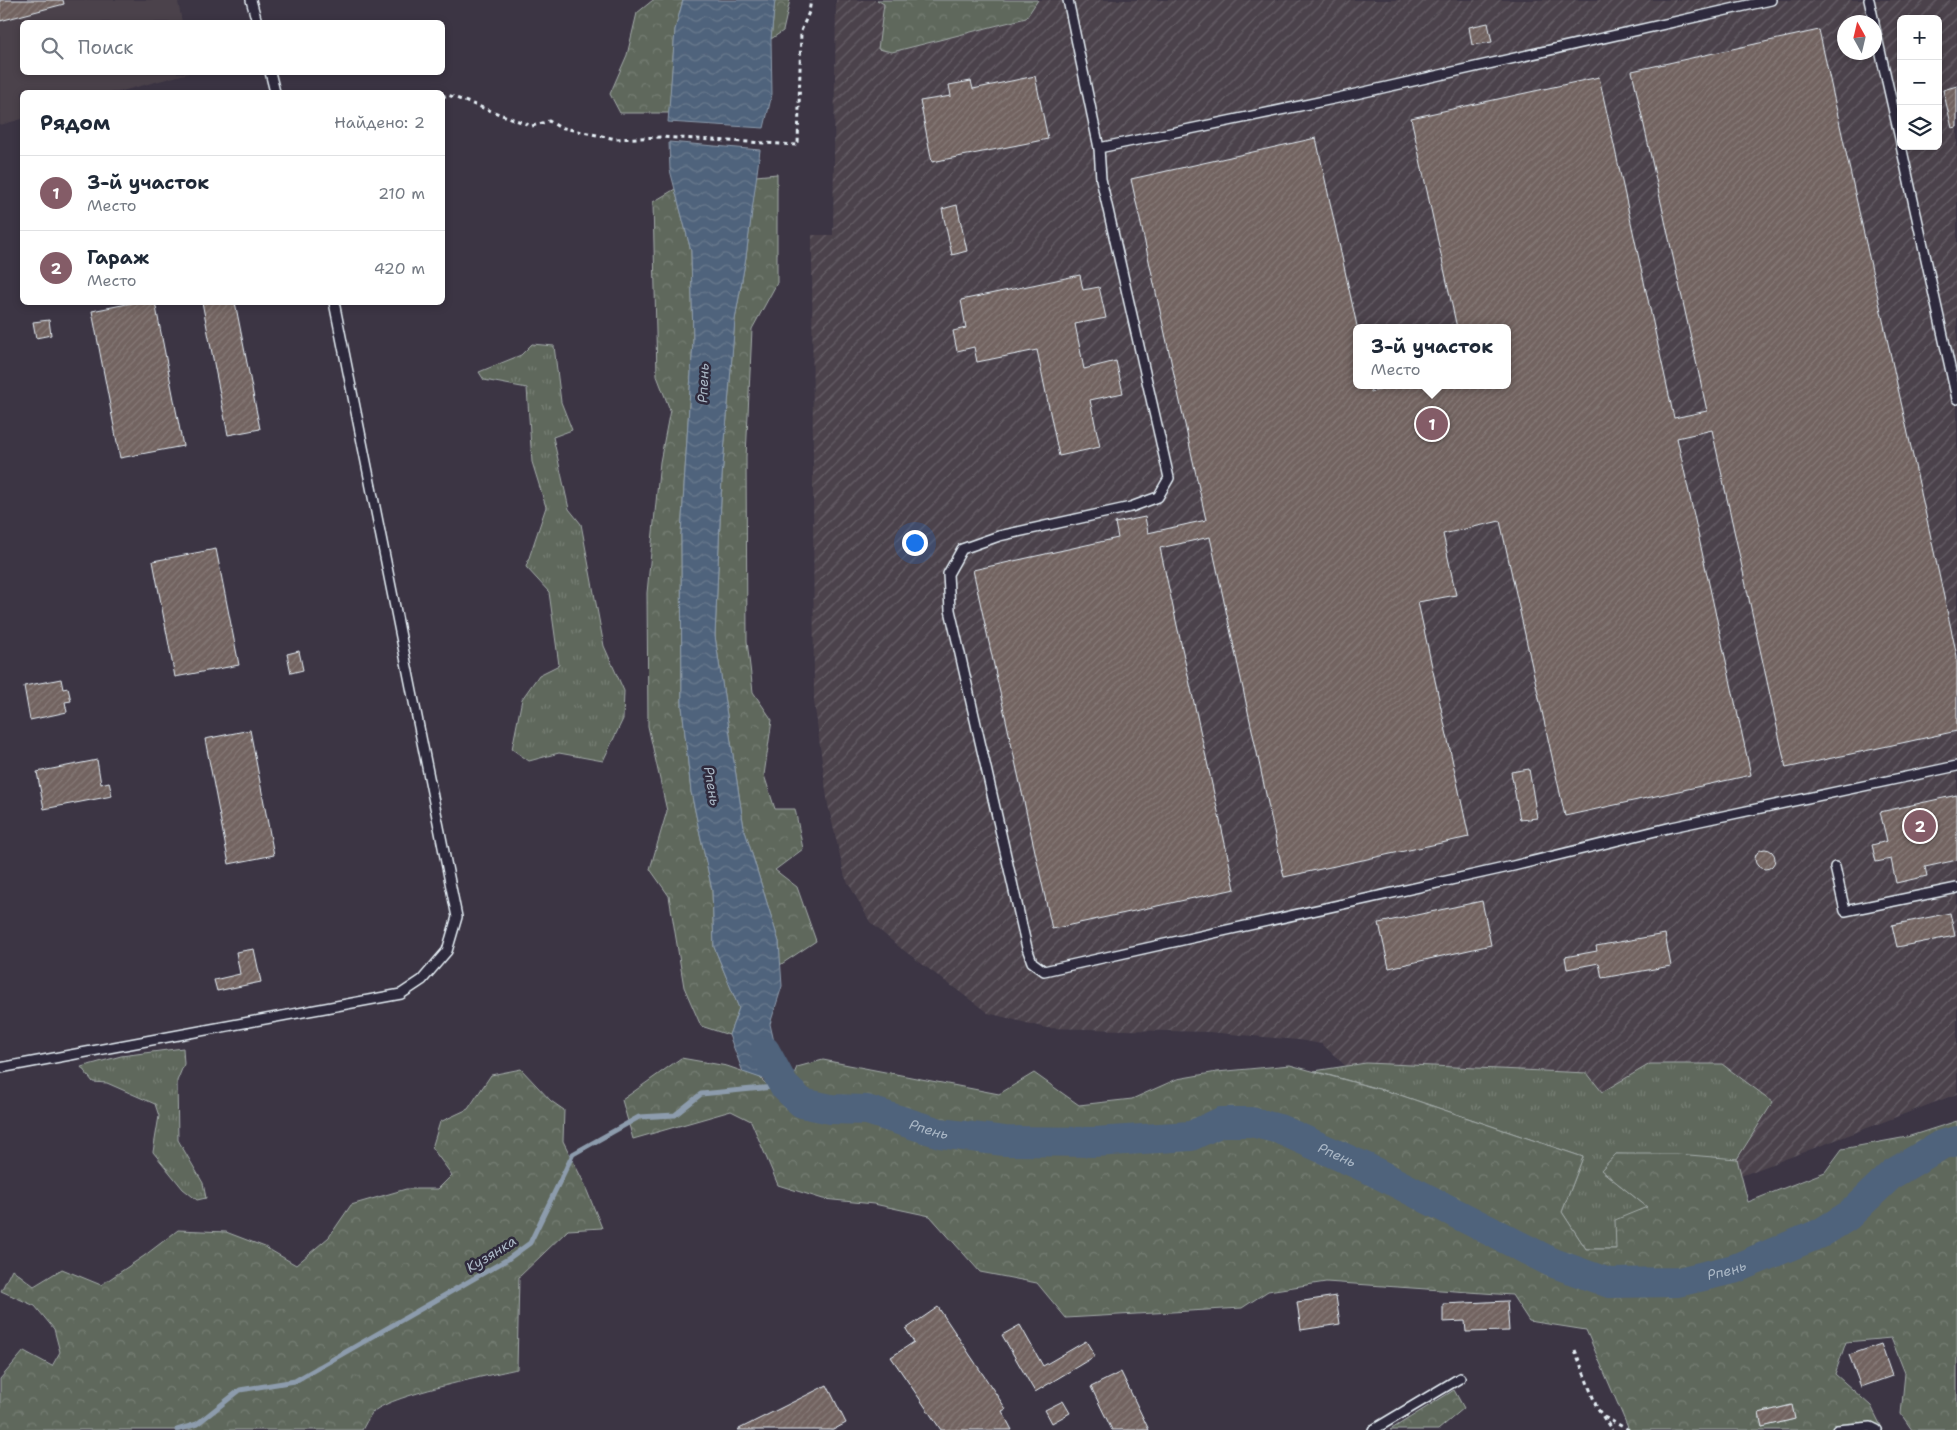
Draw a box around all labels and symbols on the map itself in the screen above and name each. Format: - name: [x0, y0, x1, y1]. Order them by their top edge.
- north arrow: [1837, 15, 1882, 60]
- water label: Рпень: [693, 363, 713, 403]
- pin: 1: [1416, 405, 1448, 443]
- your location: [902, 530, 928, 556]
- water label: Рпень: [700, 765, 724, 807]
- pin: 2: [1904, 807, 1936, 845]
- water label: Рпень: [907, 1115, 949, 1143]
- water label: Рпень: [1315, 1139, 1359, 1171]
- water label: Кузянка: [463, 1232, 519, 1276]
- water label: Рпень: [1705, 1256, 1749, 1284]

